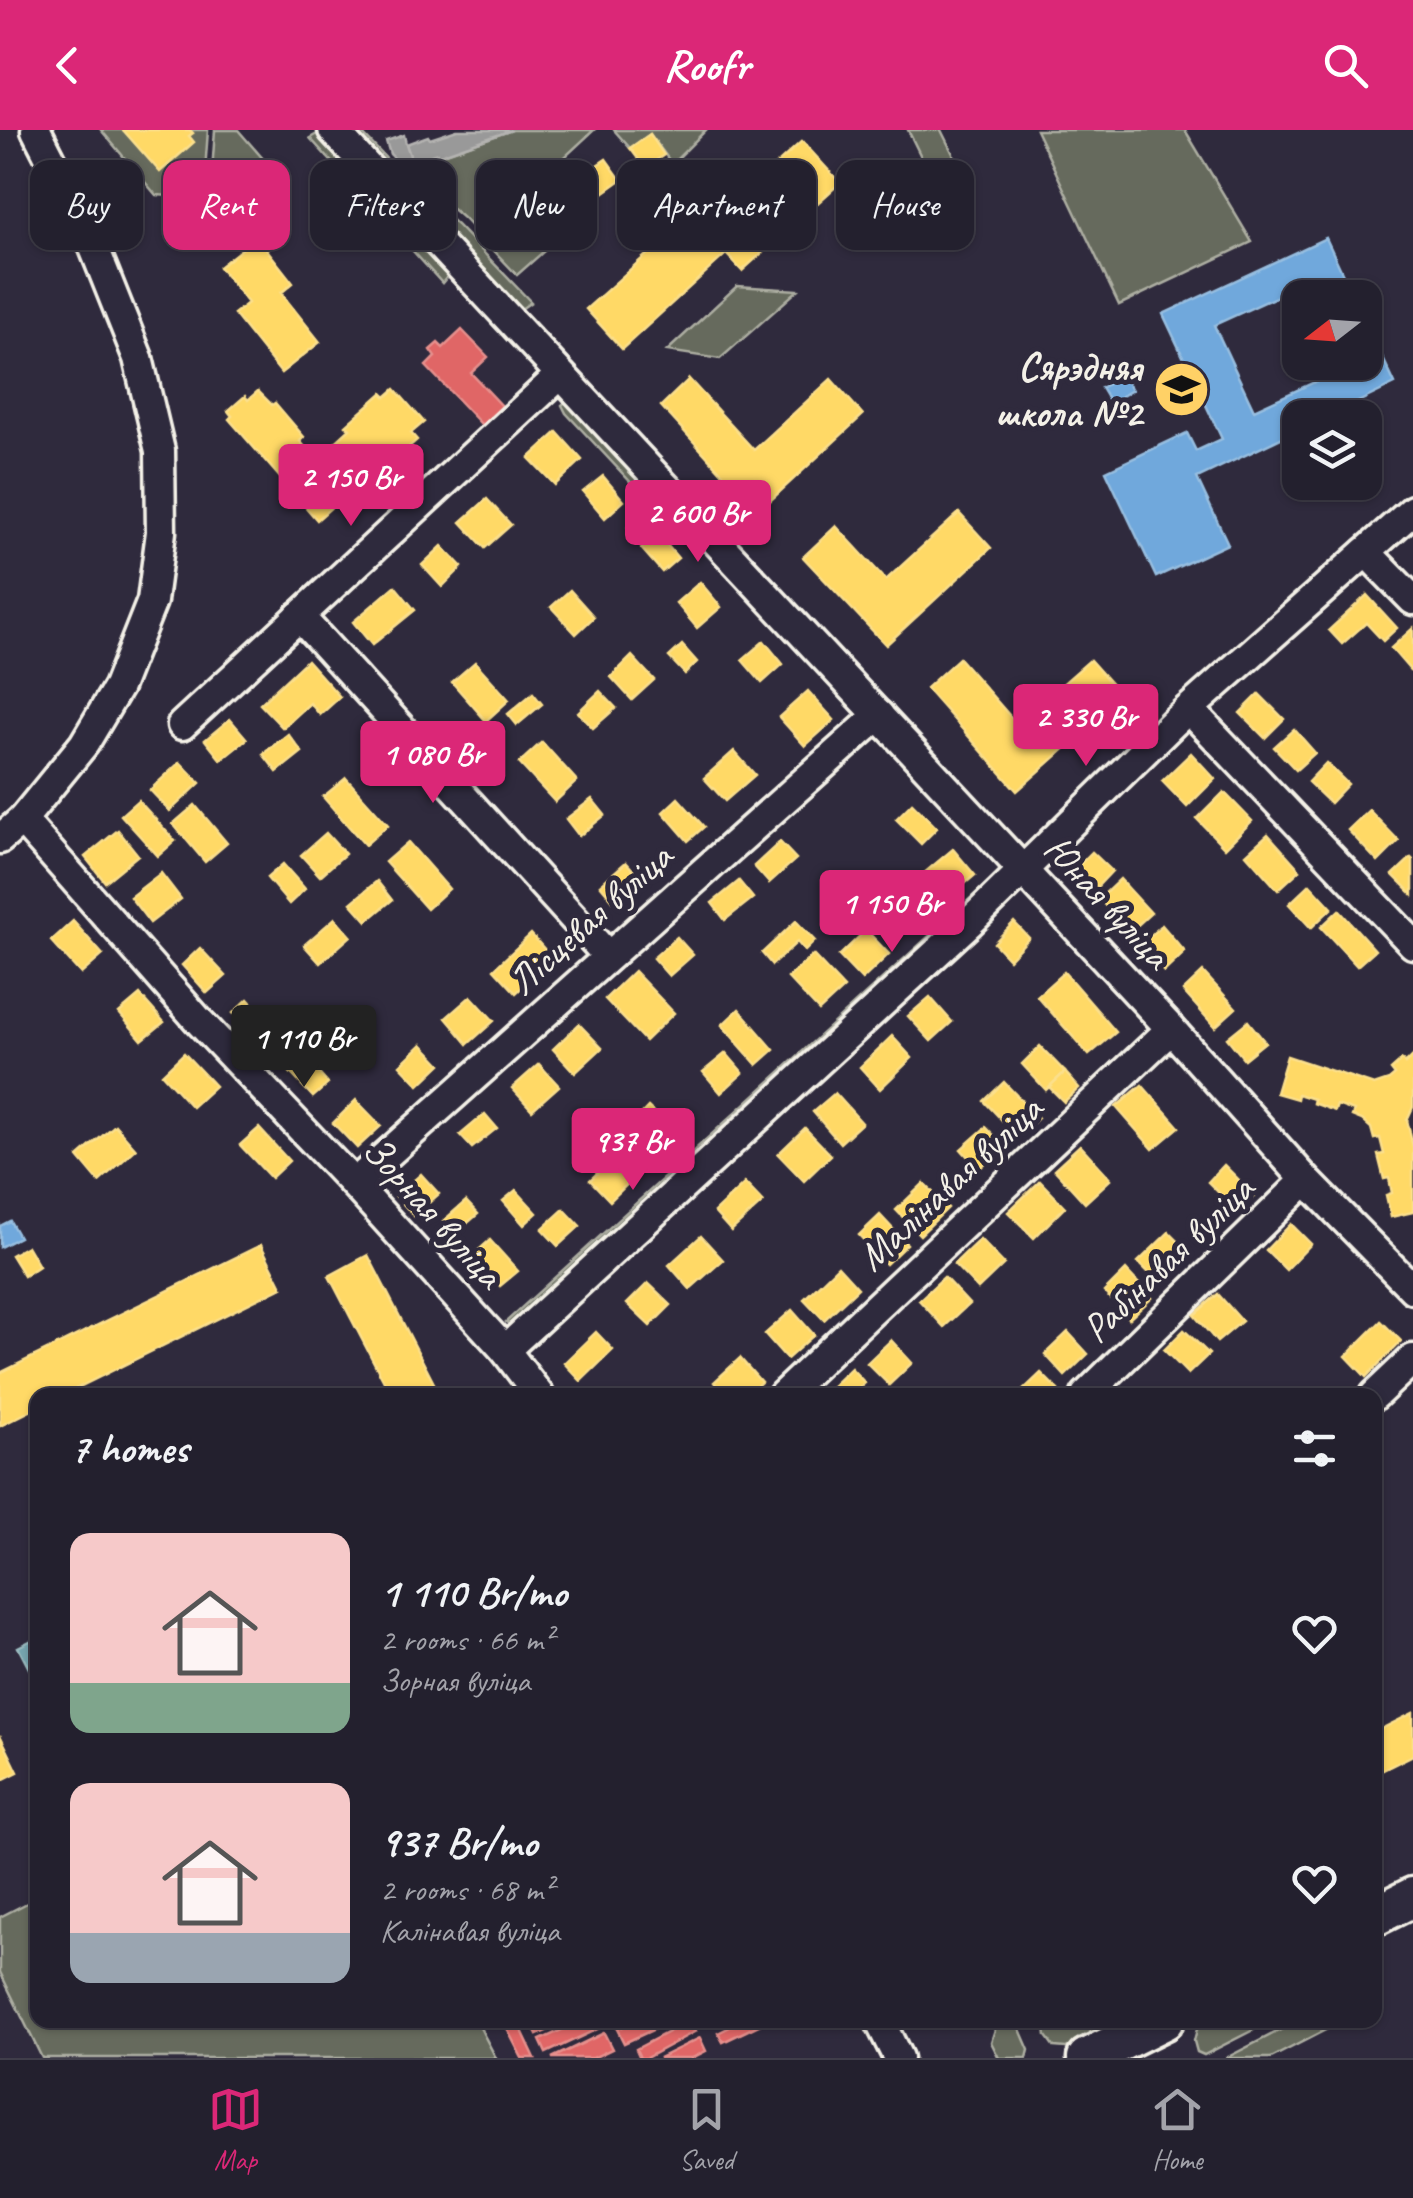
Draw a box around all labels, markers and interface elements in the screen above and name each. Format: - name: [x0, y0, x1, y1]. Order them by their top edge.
- text: Roofr: [663, 37, 750, 94]
- icon: back: [40, 38, 95, 93]
- icon: search: [1318, 38, 1373, 93]
- chip: Buy: [30, 160, 143, 250]
- chip: Rent: [163, 160, 290, 250]
- chip: Filters: [310, 160, 456, 250]
- chip: New: [476, 160, 597, 250]
- chip: Apartment: [617, 160, 816, 250]
- chip: House: [836, 160, 974, 250]
- north arrow: [1282, 280, 1382, 380]
- map controls: [1282, 280, 1382, 500]
- place label: Сярэдняя школа №2: [995, 342, 1146, 438]
- school or university icon: Сярэдняя школа №2: [1151, 360, 1211, 420]
- button: layers: [1282, 400, 1382, 500]
- pin: 2 150 Br: [248, 444, 454, 529]
- text: 2 150 Br: [301, 456, 401, 497]
- pin: 2 600 Br: [595, 480, 801, 565]
- text: 2 600 Br: [647, 492, 749, 533]
- pin: 2 330 Br: [983, 684, 1189, 769]
- text: 2 330 Br: [1035, 696, 1137, 737]
- pin: 1 080 Br: [330, 721, 536, 806]
- text: 1 080 Br: [382, 733, 484, 774]
- street label: Юная вуліца: [1033, 825, 1183, 981]
- street label: Лісцевая вуліца: [497, 830, 685, 1006]
- pin: 1 150 Br: [789, 870, 995, 955]
- text: 1 150 Br: [842, 882, 942, 923]
- pin: 1 110 Br: [201, 1005, 407, 1090]
- text: 1 110 Br: [253, 1017, 355, 1058]
- street label: Малінавая вуліца: [847, 1083, 1055, 1281]
- pin: 937 Br: [552, 1108, 714, 1193]
- text: 937 Br: [594, 1120, 672, 1161]
- street label: Зорная вуліца: [352, 1126, 516, 1300]
- street label: Рабінавая вуліца: [1071, 1163, 1266, 1353]
- icon: filters: [1287, 1421, 1342, 1476]
- text: 7 homes: [70, 1422, 188, 1475]
- text: 1 110 Br/mo: [380, 1566, 567, 1619]
- icon: home: [150, 1573, 270, 1693]
- icon: heart: [1287, 1606, 1342, 1661]
- text: 2 rooms · 66 m²: [380, 1619, 553, 1660]
- text: Зорная вуліца: [380, 1660, 530, 1701]
- text: 937 Br/mo: [380, 1816, 537, 1869]
- icon: home: [150, 1823, 270, 1943]
- icon: heart: [1287, 1856, 1342, 1911]
- text: 2 rooms · 68 m²: [380, 1869, 553, 1910]
- text: Калінавая вуліца: [380, 1910, 560, 1951]
- tab: Map: [208, 2082, 263, 2177]
- tab: Saved: [679, 2082, 734, 2177]
- tab: Home: [1150, 2082, 1205, 2177]

